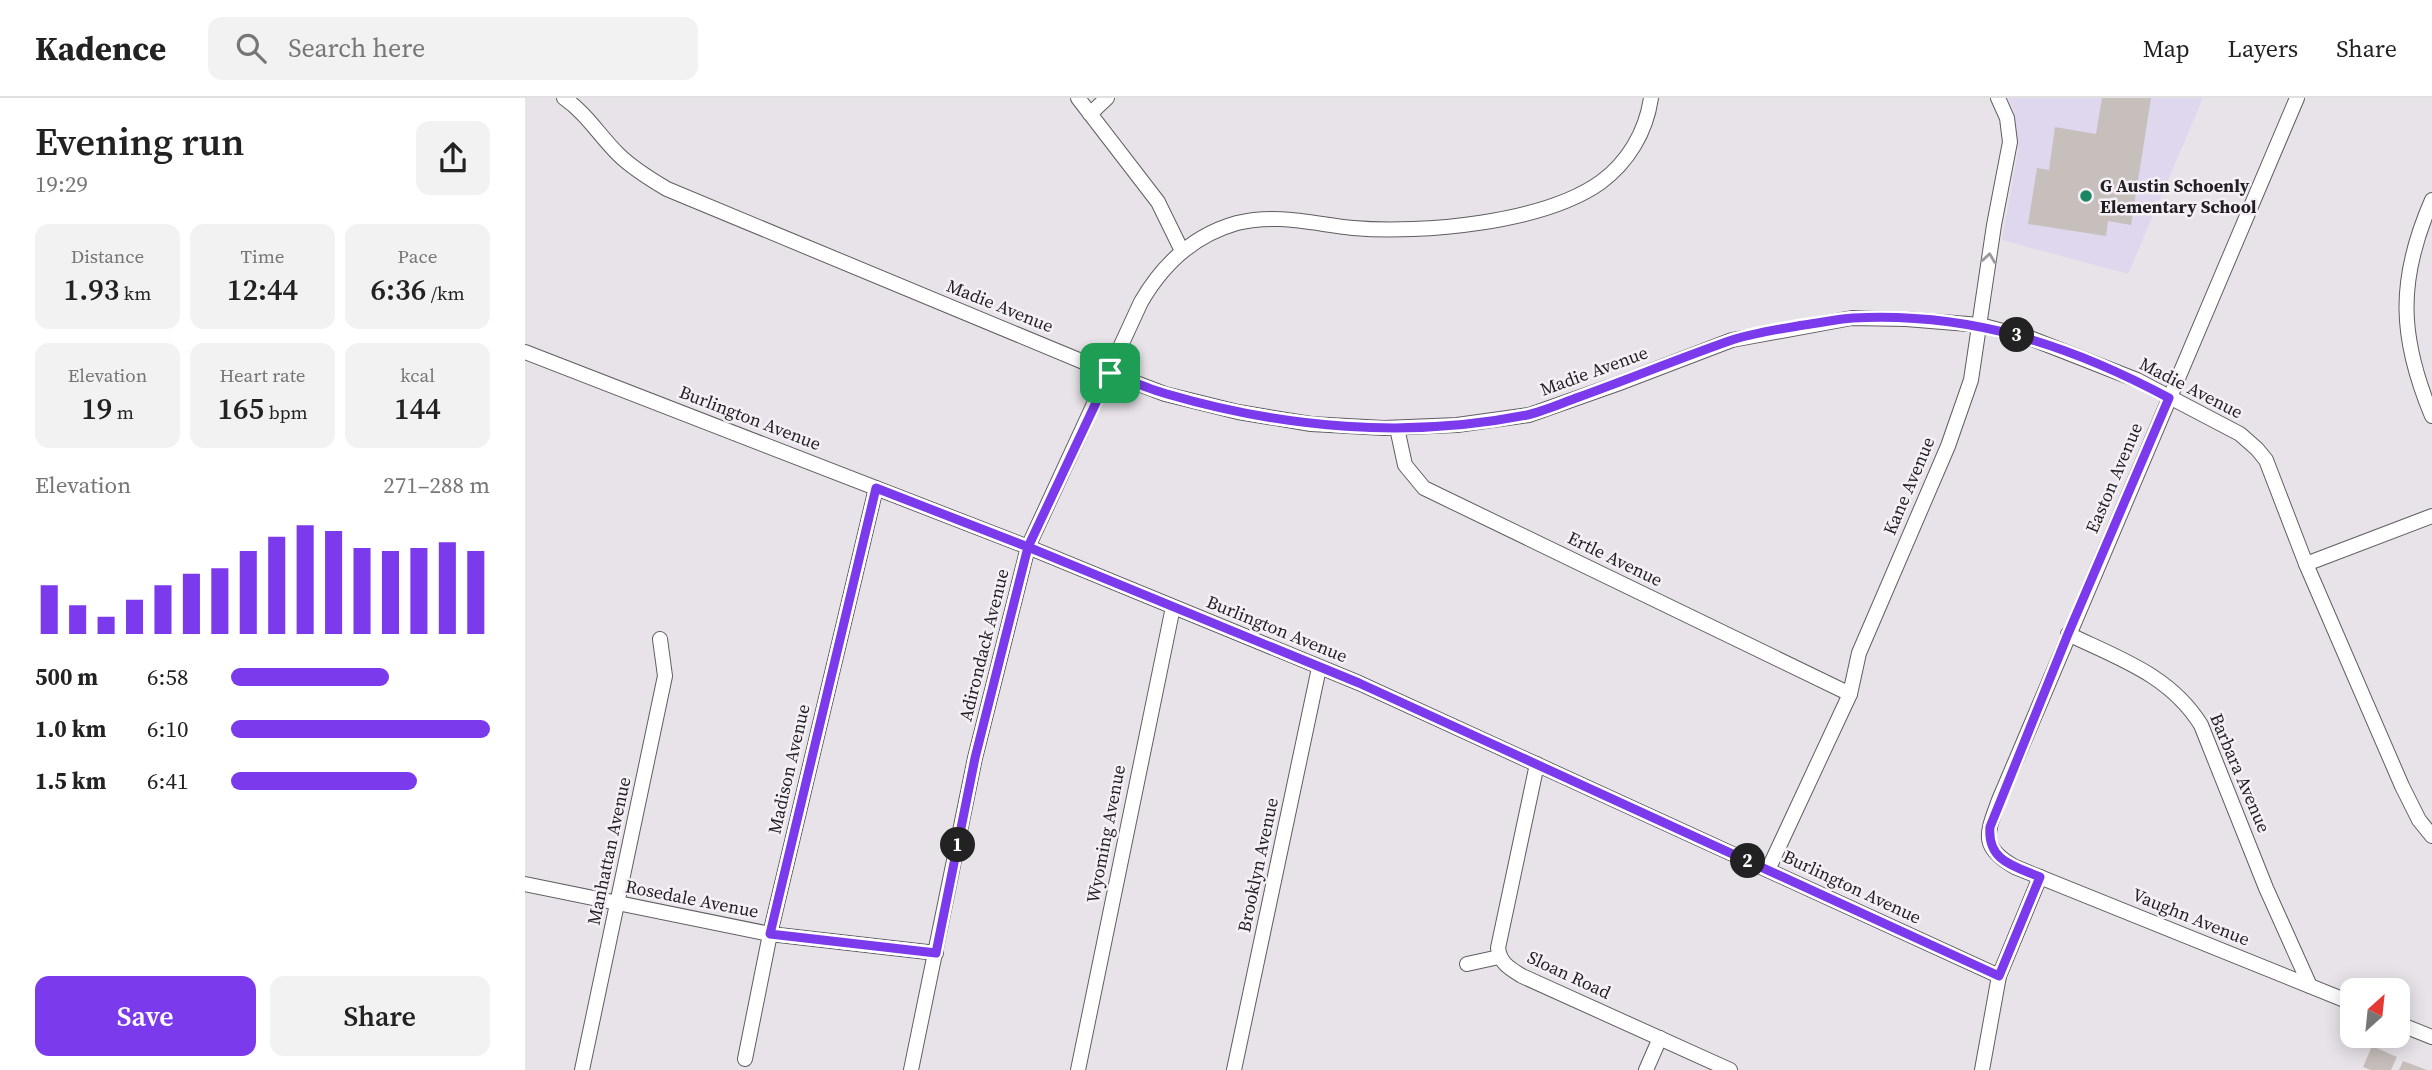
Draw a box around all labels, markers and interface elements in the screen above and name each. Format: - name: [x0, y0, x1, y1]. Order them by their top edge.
- search box: [208, 17, 698, 80]
- text: Kadence: [35, 26, 166, 71]
- icon: search: [232, 29, 270, 67]
- text: Search here: [288, 30, 425, 66]
- text: Map: [2143, 32, 2190, 65]
- text: Layers: [2228, 32, 2298, 65]
- text: Share: [2336, 32, 2397, 65]
- text: Evening run: [35, 116, 244, 168]
- button: share: [416, 121, 490, 195]
- text: 19:29: [35, 168, 88, 200]
- place label: G Austin Schoenly Elementary School: [2100, 173, 2257, 219]
- marker: G Austin Schoenly Elementary School: [2078, 188, 2094, 204]
- text: Distance: [71, 243, 144, 269]
- text: Time: [241, 243, 284, 269]
- text: Pace: [398, 243, 437, 269]
- one-way arrow: [1982, 252, 1997, 263]
- text: 1.93: [64, 269, 119, 310]
- text: 12:44: [227, 269, 298, 310]
- text: 6:36: [370, 269, 426, 310]
- street label: Madie Avenue: [943, 273, 1057, 338]
- text: km: [119, 280, 151, 306]
- text: /km: [426, 280, 465, 306]
- pin: 3: [1999, 317, 2035, 352]
- text: 3: [2011, 321, 2022, 347]
- street label: Madie Avenue: [1536, 339, 1651, 402]
- pin: [1080, 343, 1140, 403]
- street label: Madie Avenue: [2135, 351, 2247, 424]
- icon: arrive: [1091, 354, 1129, 392]
- text: Elevation: [68, 362, 147, 388]
- text: Heart rate: [219, 362, 306, 388]
- text: kcal: [400, 362, 435, 388]
- street label: Burlington Avenue: [676, 379, 825, 456]
- text: 19: [81, 388, 112, 429]
- text: 165: [217, 388, 264, 429]
- text: 144: [394, 388, 441, 429]
- text: m: [112, 399, 134, 425]
- text: bpm: [264, 399, 308, 425]
- street label: Easton Avenue: [2079, 419, 2148, 537]
- street label: Kane Avenue: [1877, 433, 1940, 539]
- text: Elevation: [35, 469, 131, 501]
- text: 271–288 m: [383, 469, 490, 501]
- street label: Ertle Avenue: [1564, 525, 1667, 592]
- street label: Adirondack Avenue: [952, 566, 1015, 724]
- street label: Burlington Avenue: [1203, 589, 1351, 668]
- text: 500 m: [35, 661, 98, 693]
- text: 6:58: [147, 661, 188, 693]
- street label: Madison Avenue: [761, 702, 816, 836]
- street label: Barbara Avenue: [2204, 709, 2277, 836]
- text: 1.0 km: [35, 713, 106, 745]
- text: 6:10: [147, 713, 188, 745]
- street label: Wyoming Avenue: [1080, 763, 1131, 905]
- text: 1.5 km: [35, 765, 106, 797]
- text: 6:41: [147, 765, 188, 797]
- street label: Manhattan Avenue: [581, 774, 636, 927]
- street label: Brooklyn Avenue: [1231, 795, 1284, 934]
- pin: 1: [941, 828, 975, 862]
- text: 1: [952, 831, 963, 857]
- pin: 2: [1731, 844, 1765, 878]
- street label: Burlington Avenue: [1779, 844, 1925, 930]
- text: 2: [1742, 847, 1753, 873]
- street label: Rosedale Avenue: [623, 873, 761, 924]
- street label: Vaughn Avenue: [2129, 882, 2254, 951]
- street label: Sloan Road: [1523, 944, 1615, 1005]
- button: Save: [35, 976, 256, 1056]
- button: Share: [270, 976, 490, 1056]
- north arrow: [2340, 978, 2410, 1048]
- map controls: [2340, 978, 2410, 1048]

